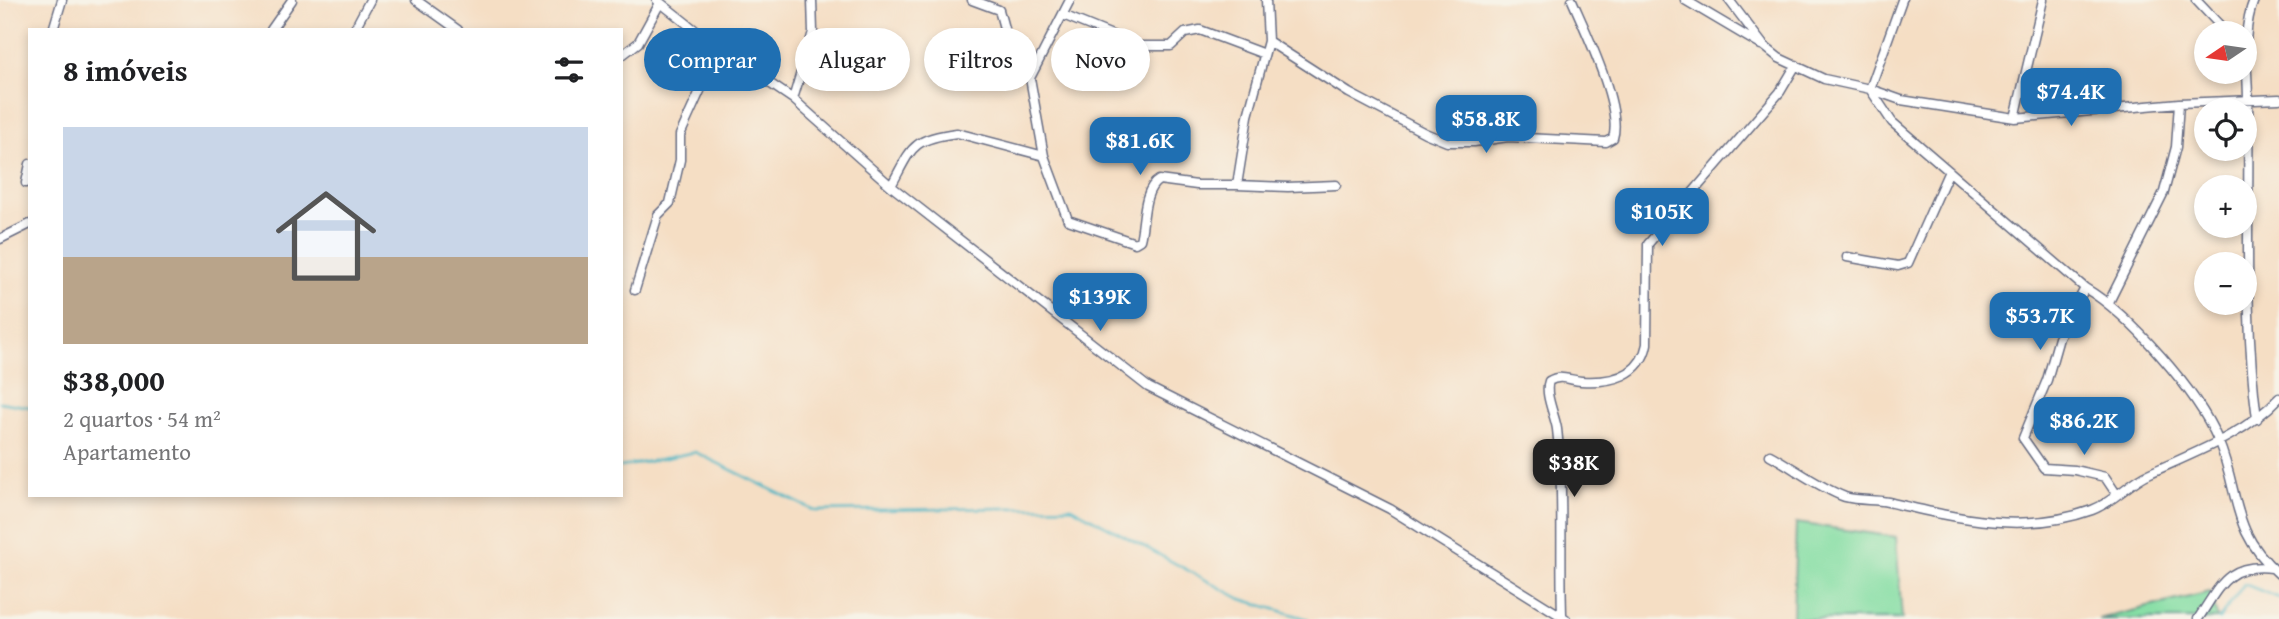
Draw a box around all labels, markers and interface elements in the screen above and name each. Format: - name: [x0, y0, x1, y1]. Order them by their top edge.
- north arrow: [2194, 21, 2258, 84]
- map controls: [2194, 21, 2257, 315]
- chip: Comprar: [644, 28, 781, 91]
- chip: Alugar: [795, 28, 910, 91]
- chip: Filtros: [924, 28, 1037, 91]
- chip: Novo: [1051, 28, 1150, 91]
- text: 8 imóveis: [63, 48, 188, 92]
- icon: filters: [550, 51, 588, 89]
- pin: $74.4K: [2014, 68, 2128, 128]
- text: $74.4K: [2037, 74, 2105, 107]
- pin: $58.8K: [1429, 96, 1543, 155]
- button: locate: [2194, 98, 2257, 161]
- text: $58.8K: [1452, 101, 1520, 134]
- pin: $81.6K: [1083, 118, 1197, 177]
- text: $81.6K: [1106, 123, 1174, 156]
- icon: home: [263, 173, 389, 299]
- button: +: [2194, 175, 2257, 238]
- pin: $105K: [1613, 188, 1711, 248]
- text: $105K: [1631, 194, 1693, 227]
- button: −: [2194, 252, 2257, 315]
- pin: $139K: [1051, 274, 1149, 333]
- text: $139K: [1069, 279, 1131, 312]
- pin: $53.7K: [1983, 292, 2097, 352]
- text: $53.7K: [2006, 298, 2074, 331]
- text: $38,000: [63, 358, 165, 402]
- pin: $86.2K: [2027, 398, 2141, 457]
- text: 2 quartos · 54 m²: [63, 402, 221, 435]
- text: $86.2K: [2050, 403, 2118, 436]
- text: Apartamento: [63, 435, 191, 468]
- pin: $38K: [1533, 440, 1615, 499]
- text: $38K: [1549, 445, 1599, 478]

